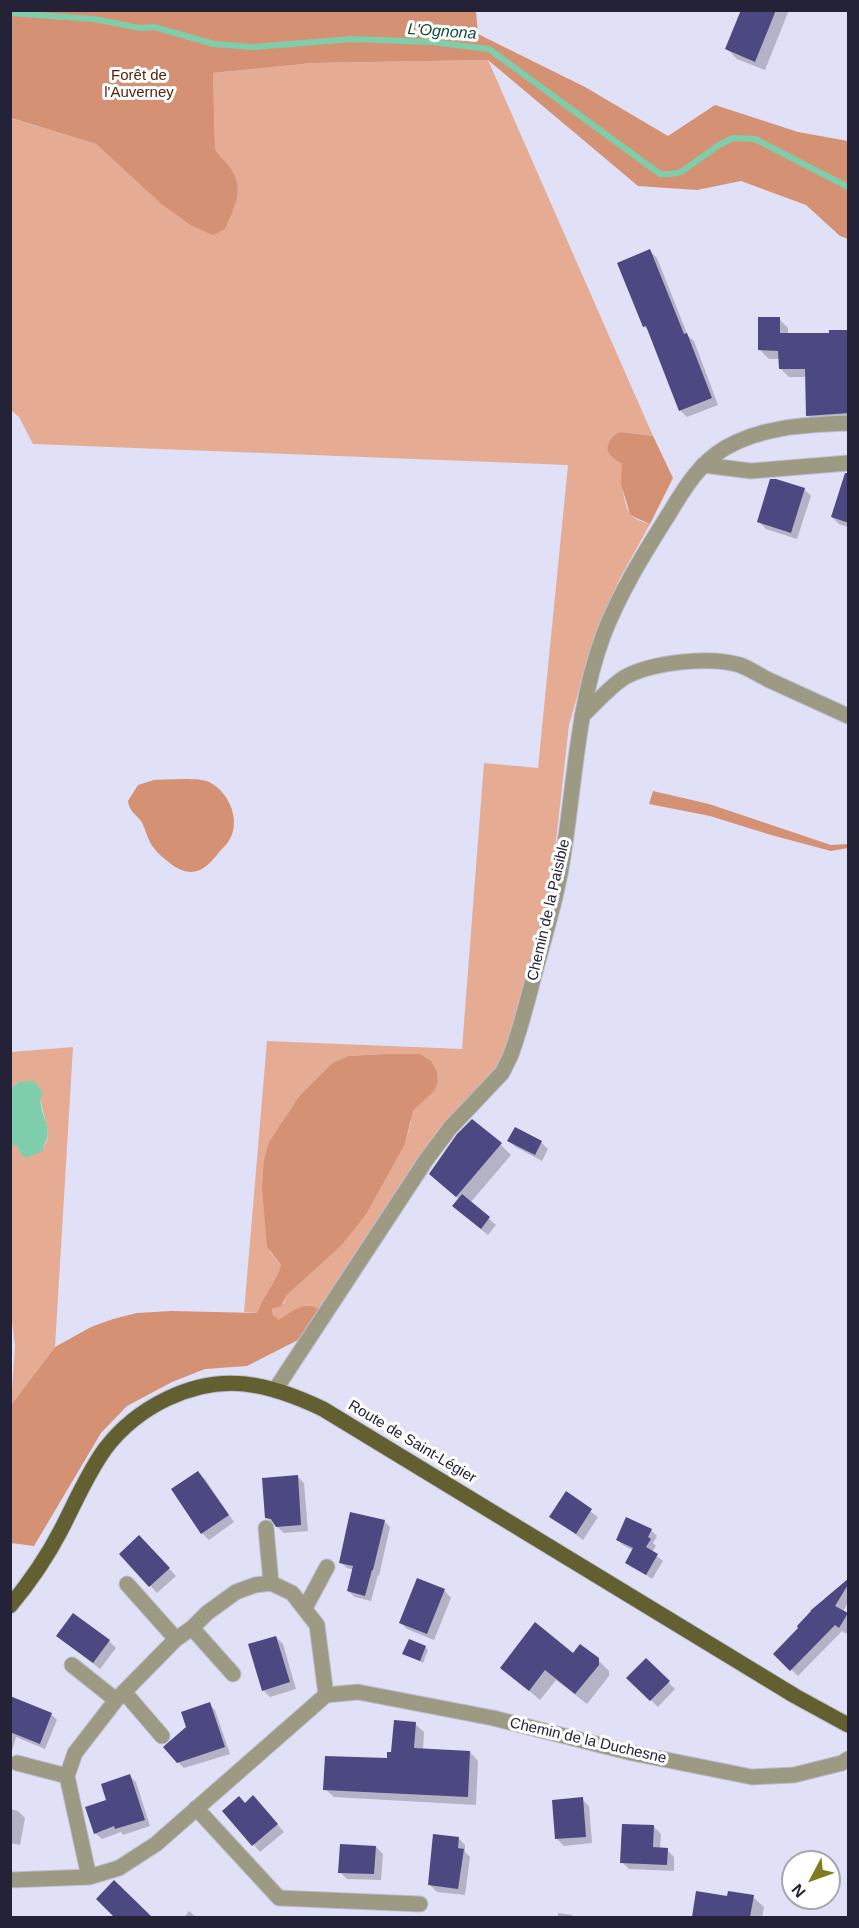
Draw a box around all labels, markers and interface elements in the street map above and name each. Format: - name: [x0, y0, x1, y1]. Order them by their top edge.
- water label: L'Ognona: [407, 20, 477, 44]
- park label: Forêt de l'Auverney: [104, 67, 174, 102]
- street label: Chemin de la Paisible: [524, 837, 574, 983]
- street label: Route de Saint-Légier: [345, 1397, 479, 1487]
- street label: Chemin de la Duchesne: [508, 1714, 668, 1768]
- north arrow: [781, 1850, 841, 1910]
- text: N: [788, 1881, 809, 1901]

